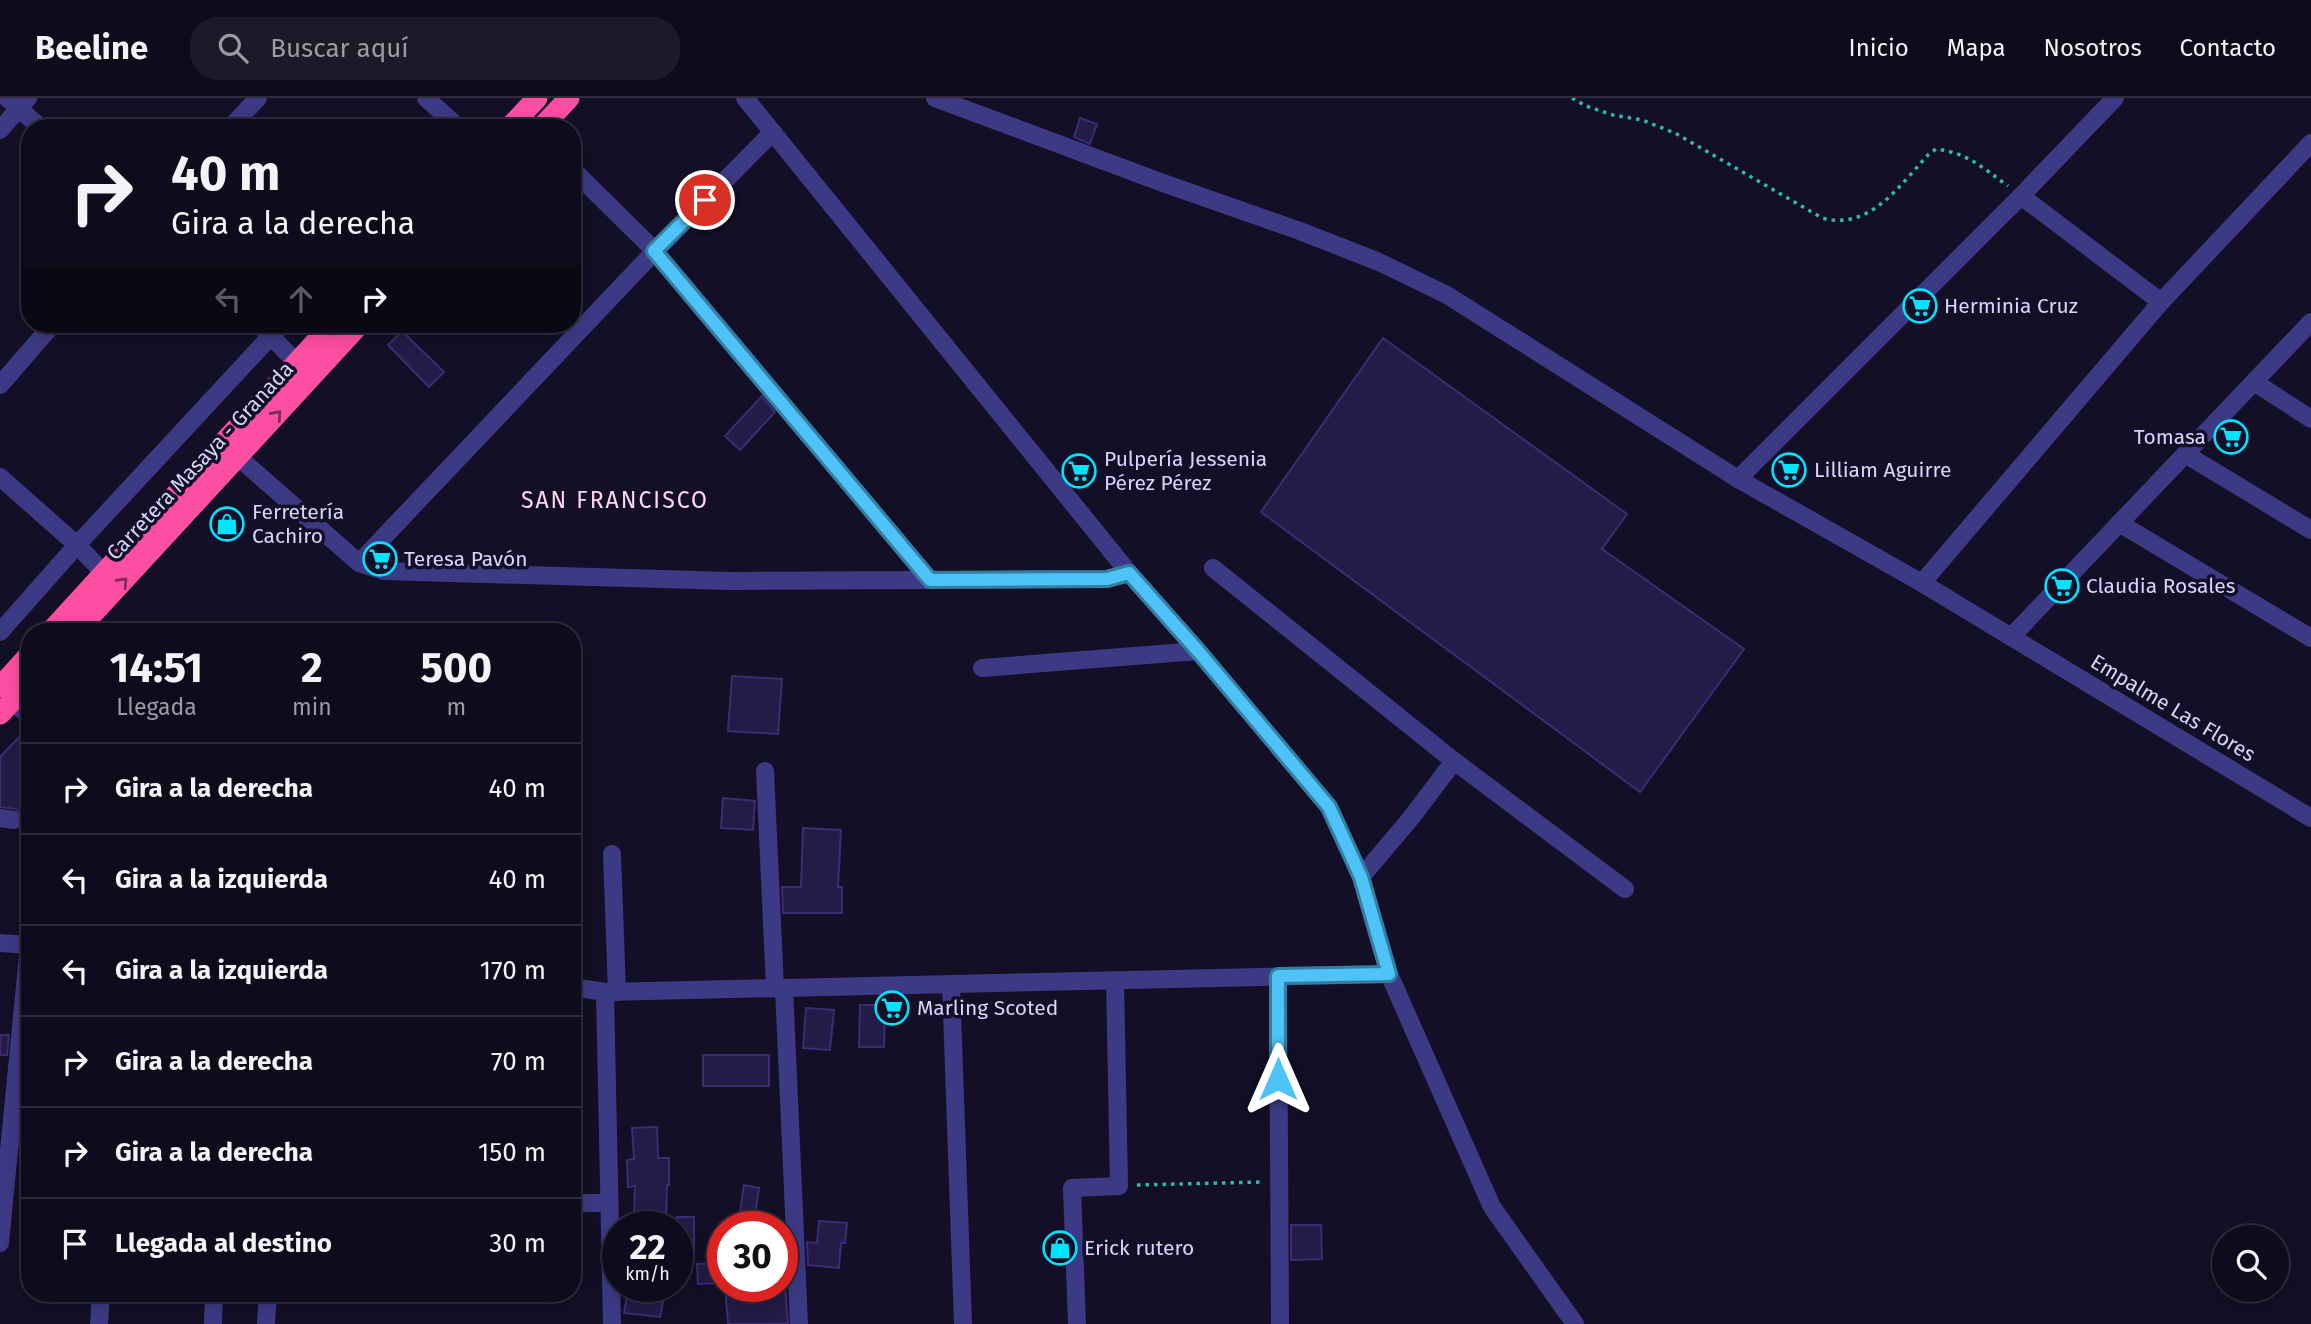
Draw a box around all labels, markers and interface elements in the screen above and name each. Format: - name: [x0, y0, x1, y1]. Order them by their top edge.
- search box: [190, 17, 680, 80]
- text: Beeline: [35, 28, 148, 68]
- icon: search: [214, 29, 252, 67]
- text: Buscar aquí: [270, 33, 409, 64]
- text: Inicio: [1849, 34, 1909, 62]
- text: Mapa: [1947, 34, 2006, 62]
- text: Nosotros: [2044, 34, 2142, 62]
- text: Contacto: [2180, 34, 2276, 62]
- text: 40 m: [171, 144, 280, 203]
- icon: right: [56, 147, 147, 238]
- pin: [675, 170, 735, 230]
- icon: arrive: [686, 181, 724, 219]
- text: Gira a la derecha: [171, 204, 415, 242]
- icon: left: [209, 280, 247, 318]
- icon: ahead: [282, 280, 320, 318]
- icon: right: [355, 280, 393, 318]
- supermarket icon: Herminia Cruz: [1901, 287, 1939, 325]
- place label: Herminia Cruz: [1944, 293, 2078, 319]
- street label: Carretera Masaya - Granada: [101, 356, 299, 566]
- one-way arrow: [269, 410, 281, 423]
- supermarket icon: Tomasa: [2212, 418, 2250, 456]
- place label: Tomasa: [2134, 424, 2206, 450]
- place label: Pulpería Jessenia Pérez Pérez: [1104, 446, 1267, 496]
- supermarket icon: Lilliam Aguirre: [1770, 451, 1808, 489]
- supermarket icon: Pulpería Jessenia Pérez Pérez: [1060, 452, 1098, 490]
- place label: Lilliam Aguirre: [1814, 457, 1952, 483]
- district label: SAN FRANCISCO: [521, 486, 709, 514]
- place label: Ferretería Cachiro: [252, 499, 344, 549]
- shop icon: Ferretería Cachiro: [208, 505, 246, 543]
- supermarket icon: Teresa Pavón: [361, 540, 399, 578]
- place label: Teresa Pavón: [404, 546, 528, 572]
- supermarket icon: Claudia Rosales: [2043, 567, 2081, 605]
- place label: Claudia Rosales: [2086, 573, 2236, 599]
- one-way arrow: [114, 577, 127, 590]
- text: 14:51: [110, 643, 203, 693]
- text: 2: [301, 643, 323, 693]
- text: 500: [420, 643, 492, 693]
- street label: Empalme Las Flores: [2086, 649, 2260, 768]
- text: Llegada: [116, 693, 197, 721]
- text: min: [292, 693, 332, 721]
- text: m: [446, 693, 466, 721]
- icon: right: [56, 770, 94, 808]
- text: Gira a la derecha: [115, 773, 313, 804]
- text: 40 m: [488, 773, 546, 804]
- icon: left: [56, 861, 94, 899]
- text: Gira a la izquierda: [115, 864, 328, 895]
- text: 40 m: [488, 864, 546, 895]
- icon: left: [56, 952, 94, 990]
- text: Gira a la izquierda: [115, 955, 328, 986]
- text: 170 m: [480, 955, 546, 986]
- supermarket icon: Marling Scoted: [873, 989, 911, 1027]
- place label: Marling Scoted: [917, 995, 1058, 1021]
- position arrow: [1241, 1042, 1315, 1116]
- icon: right: [56, 1043, 94, 1081]
- text: Gira a la derecha: [115, 1046, 313, 1077]
- text: 70 m: [491, 1046, 546, 1077]
- icon: right: [56, 1134, 94, 1172]
- text: Gira a la derecha: [115, 1137, 313, 1168]
- text: 150 m: [478, 1137, 546, 1168]
- speed limit sign: 30: [707, 1211, 798, 1302]
- icon: arrive: [56, 1225, 94, 1263]
- map controls: [2212, 1225, 2289, 1302]
- button: search: [2212, 1225, 2289, 1302]
- text: 22: [629, 1226, 666, 1268]
- text: Llegada al destino: [115, 1228, 332, 1259]
- text: 30 m: [489, 1228, 546, 1259]
- shop icon: Erick rutero: [1041, 1229, 1079, 1267]
- place label: Erick rutero: [1084, 1235, 1194, 1261]
- text: km/h: [625, 1263, 670, 1285]

